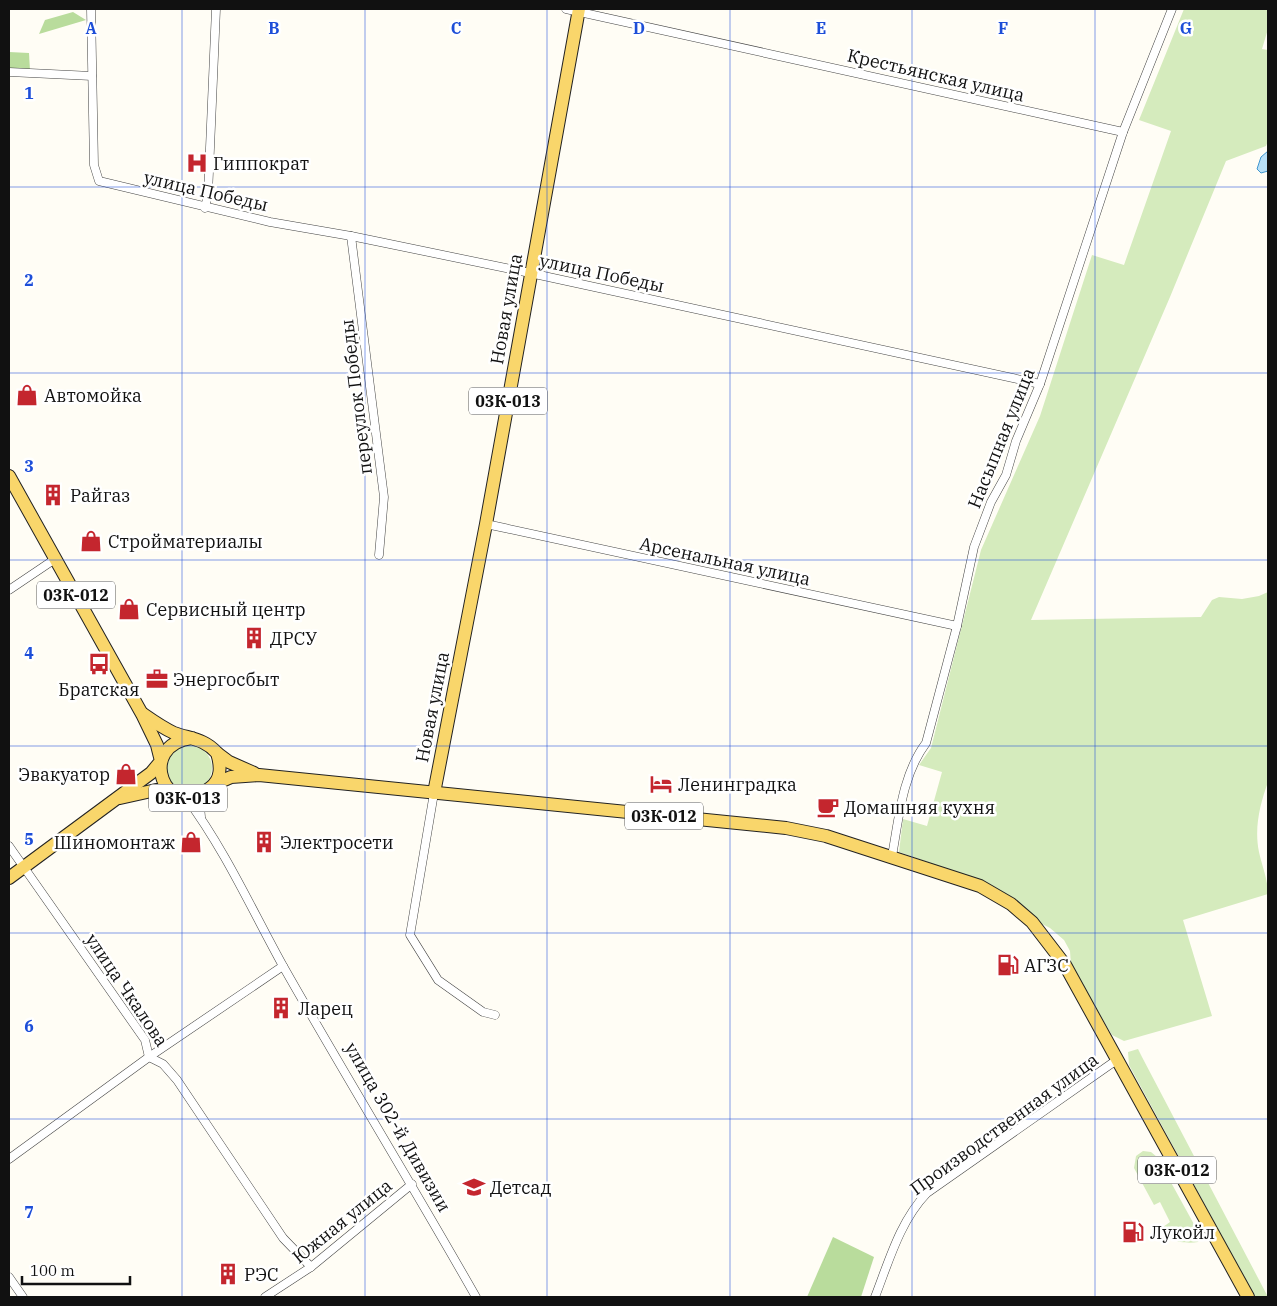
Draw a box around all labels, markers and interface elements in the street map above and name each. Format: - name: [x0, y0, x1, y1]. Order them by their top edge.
- text: A: [85, 18, 97, 38]
- text: B: [268, 18, 280, 38]
- text: C: [451, 18, 461, 38]
- text: D: [633, 18, 645, 38]
- text: E: [816, 18, 826, 38]
- text: F: [998, 18, 1008, 38]
- text: G: [1180, 18, 1192, 38]
- street label: Крестьянская улица: [845, 43, 1027, 107]
- text: 1: [24, 83, 34, 103]
- hospital icon: Гиппократ: [184, 150, 210, 176]
- place label: Гиппократ: [213, 152, 309, 175]
- street label: улица Победы: [142, 166, 270, 216]
- street label: улица Победы: [538, 249, 666, 297]
- street label: Новая улица: [485, 252, 527, 366]
- text: 2: [24, 270, 34, 290]
- street label: переулок Победы: [335, 318, 377, 476]
- street label: Насыпная улица: [962, 364, 1040, 512]
- shop icon: Автомойка: [14, 382, 40, 408]
- place label: Автомойка: [44, 384, 142, 407]
- road number: 03К-013: [469, 388, 547, 414]
- text: 3: [24, 456, 34, 476]
- building icon: Райгаз: [40, 482, 66, 508]
- place label: Райгаз: [70, 484, 130, 507]
- shop icon: Стройматериалы: [78, 528, 104, 554]
- place label: Стройматериалы: [108, 530, 263, 553]
- street label: Арсенальная улица: [637, 532, 813, 590]
- road number: 03К-012: [37, 582, 115, 608]
- shop icon: Сервисный центр: [116, 596, 142, 622]
- place label: Сервисный центр: [146, 598, 306, 621]
- building icon: ДРСУ: [241, 625, 267, 651]
- place label: ДРСУ: [270, 627, 317, 650]
- text: 4: [24, 643, 34, 663]
- street label: Новая улица: [410, 650, 454, 764]
- bus stop icon: Братская: [86, 651, 112, 677]
- office icon: Энергосбыт: [144, 666, 170, 692]
- place label: Энергосбыт: [173, 668, 279, 691]
- place label: Братская: [58, 678, 140, 701]
- shop icon: Эвакуатор: [113, 761, 139, 787]
- place label: Эвакуатор: [18, 763, 110, 786]
- hotel icon: Ленинградка: [648, 771, 674, 797]
- place label: Ленинградка: [678, 773, 797, 796]
- road number: 03К-013: [149, 784, 227, 811]
- cafe icon: Домашняя кухня: [815, 794, 841, 820]
- place label: Домашняя кухня: [844, 796, 995, 819]
- road number: 03К-012: [625, 802, 703, 829]
- text: 5: [24, 829, 34, 849]
- shop icon: Шиномонтаж: [178, 829, 204, 855]
- building icon: Электросети: [251, 829, 277, 855]
- place label: Шиномонтаж: [54, 831, 176, 854]
- place label: Электросети: [280, 831, 394, 854]
- street label: улица Чкалова: [81, 929, 173, 1051]
- fuel station icon: АГЗС: [995, 952, 1021, 978]
- place label: АГЗС: [1024, 954, 1069, 977]
- building icon: Ларец: [268, 995, 294, 1021]
- place label: Ларец: [298, 997, 353, 1020]
- text: 6: [24, 1016, 34, 1036]
- street label: улица 302-й Дивизии: [340, 1038, 456, 1216]
- street label: Производственная улица: [905, 1048, 1103, 1200]
- road number: 03К-012: [1138, 1156, 1216, 1184]
- street label: Южная улица: [287, 1174, 397, 1268]
- school or university icon: Детсад: [461, 1174, 487, 1200]
- place label: Детсад: [490, 1176, 551, 1199]
- text: 7: [24, 1202, 34, 1222]
- fuel station icon: Лукойл: [1120, 1219, 1146, 1245]
- place label: Лукойл: [1150, 1221, 1215, 1244]
- scale bar: [22, 1254, 130, 1286]
- text: 100 m: [30, 1261, 75, 1280]
- building icon: РЭС: [215, 1261, 241, 1287]
- place label: РЭС: [244, 1263, 279, 1286]

